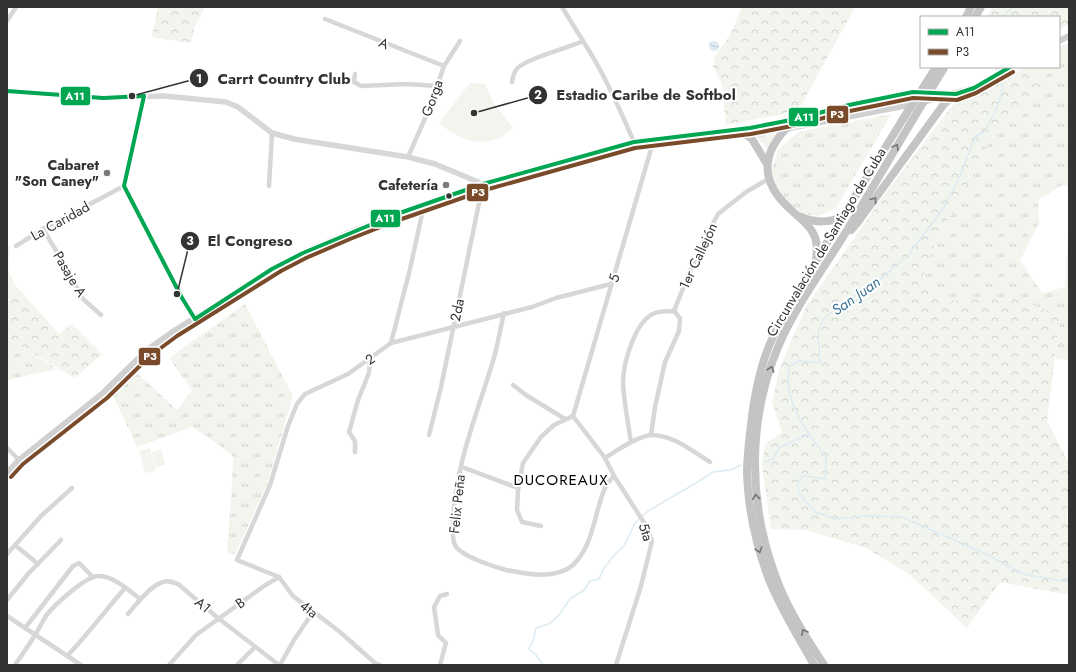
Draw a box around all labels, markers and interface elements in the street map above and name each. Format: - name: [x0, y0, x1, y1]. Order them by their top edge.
- legend: [920, 16, 1060, 68]
- text: A11: [956, 23, 975, 41]
- street label: A: [376, 32, 393, 54]
- text: P3: [956, 43, 970, 61]
- callout: Carrt Country Club: [189, 65, 358, 92]
- text: Carrt Country Club: [218, 68, 350, 90]
- text: 1: [196, 70, 202, 88]
- street label: Gorga: [416, 77, 448, 119]
- callout: Estadio Caribe de Softbol: [528, 81, 743, 108]
- text: Estadio Caribe de Softbol: [556, 84, 736, 106]
- line badge: A11: [60, 86, 91, 106]
- text: 2: [534, 86, 542, 104]
- text: A11: [64, 88, 85, 104]
- line badge: P3: [826, 105, 849, 124]
- text: P3: [830, 106, 844, 122]
- line badge: A11: [788, 107, 819, 127]
- text: A11: [793, 109, 814, 125]
- street label: Circunvalación de Santiago de Cuba: [761, 144, 891, 340]
- one-way arrow: [892, 144, 899, 151]
- place label: Cabaret "Son Caney": [15, 155, 100, 191]
- marker: Cabaret "Son Caney": [102, 168, 112, 178]
- place label: Cafetería: [378, 175, 438, 195]
- marker: Cafetería: [441, 180, 451, 190]
- line badge: P3: [466, 183, 489, 202]
- text: P3: [471, 184, 485, 200]
- unlabelled marker: [444, 191, 454, 201]
- street label: La Caridad: [27, 197, 93, 245]
- one-way arrow: [869, 197, 876, 204]
- line badge: A11: [370, 209, 401, 228]
- text: A11: [374, 210, 395, 226]
- street label: 1er Callejón: [674, 220, 722, 292]
- callout: El Congreso: [180, 228, 301, 255]
- text: El Congreso: [208, 230, 293, 252]
- text: 3: [186, 232, 194, 250]
- street label: Pasaje A: [48, 247, 92, 301]
- street label: 5: [603, 271, 625, 285]
- water label: San Juan: [827, 271, 885, 321]
- street label: 2da: [445, 297, 469, 323]
- line badge: P3: [138, 347, 161, 366]
- text: P3: [143, 348, 157, 364]
- street label: 2: [361, 349, 379, 369]
- one-way arrow: [766, 365, 775, 372]
- district label: DUCOREAUX: [514, 469, 608, 491]
- street label: Felix Peña: [444, 473, 470, 535]
- one-way arrow: [752, 494, 761, 500]
- street label: 5ta: [634, 520, 658, 544]
- one-way arrow: [755, 546, 763, 553]
- street label: A1: [191, 592, 215, 618]
- street label: B: [231, 592, 249, 613]
- street label: 4ta: [296, 595, 322, 623]
- one-way arrow: [801, 628, 808, 636]

